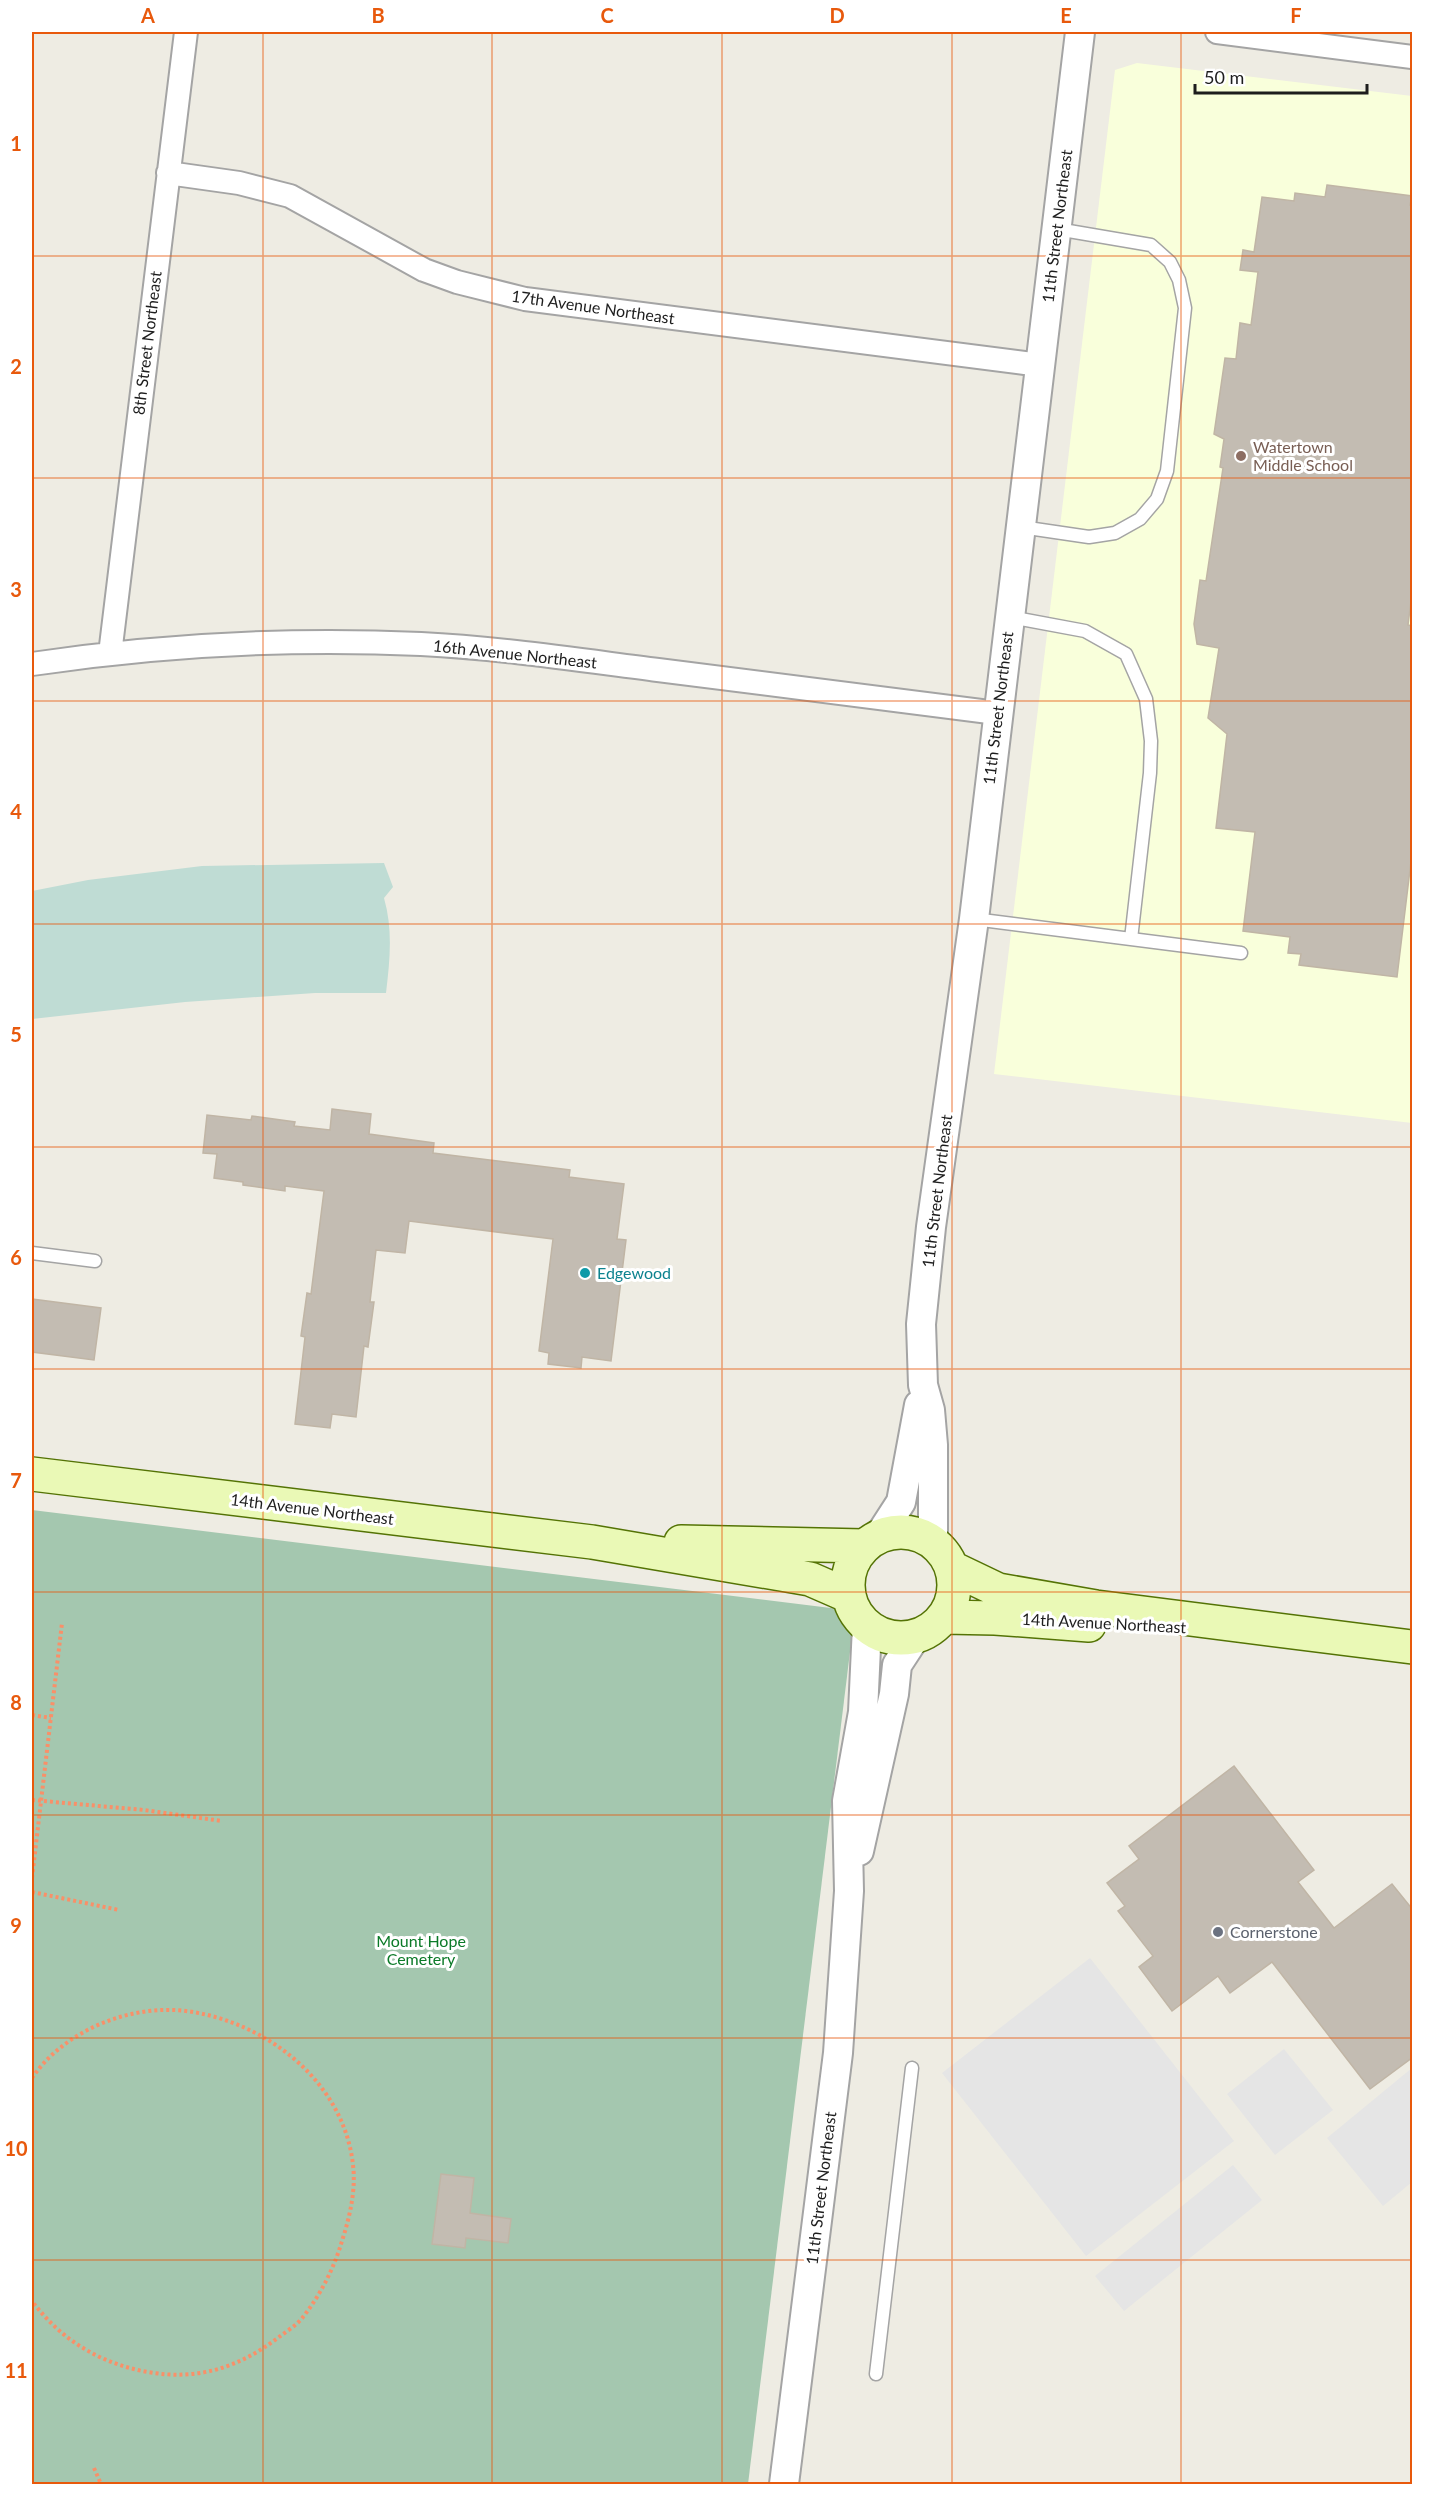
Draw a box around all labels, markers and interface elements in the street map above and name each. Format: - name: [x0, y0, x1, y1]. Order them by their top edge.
- text: A: [140, 3, 155, 27]
- text: B: [371, 3, 385, 27]
- text: C: [600, 3, 614, 27]
- text: D: [829, 3, 845, 27]
- text: E: [1060, 3, 1072, 27]
- text: F: [1290, 3, 1302, 27]
- scale bar: [1195, 57, 1368, 95]
- text: 50 m: [1204, 66, 1244, 88]
- text: 1: [10, 131, 22, 155]
- street label: 11th Street Northeast: [1038, 148, 1075, 304]
- street label: 8th Street Northeast: [128, 270, 165, 416]
- street label: 17th Avenue Northeast: [510, 286, 676, 327]
- text: 2: [10, 354, 22, 378]
- place label: Watertown Middle School: [1253, 437, 1353, 474]
- marker: Watertown Middle School: [1234, 449, 1248, 463]
- text: 3: [10, 577, 22, 601]
- street label: 11th Street Northeast: [979, 630, 1016, 786]
- street label: 16th Avenue Northeast: [432, 635, 598, 672]
- text: 4: [10, 799, 22, 823]
- text: 5: [10, 1022, 22, 1046]
- street label: 11th Street Northeast: [918, 1113, 955, 1269]
- text: 6: [10, 1245, 22, 1269]
- place label: Edgewood: [597, 1263, 671, 1282]
- marker: Edgewood: [578, 1266, 592, 1280]
- text: 7: [10, 1468, 22, 1492]
- street label: 14th Avenue Northeast: [229, 1489, 395, 1528]
- street label: 14th Avenue Northeast: [1021, 1609, 1187, 1636]
- text: 8: [10, 1690, 22, 1714]
- text: 9: [10, 1913, 22, 1937]
- place label: Cornerstone: [1230, 1922, 1318, 1941]
- marker: Cornerstone: [1211, 1925, 1225, 1939]
- park label: Mount Hope Cemetery: [376, 1931, 466, 1968]
- street label: 11th Street Northeast: [802, 2110, 839, 2266]
- text: 10: [4, 2136, 28, 2160]
- text: 11: [4, 2358, 28, 2382]

